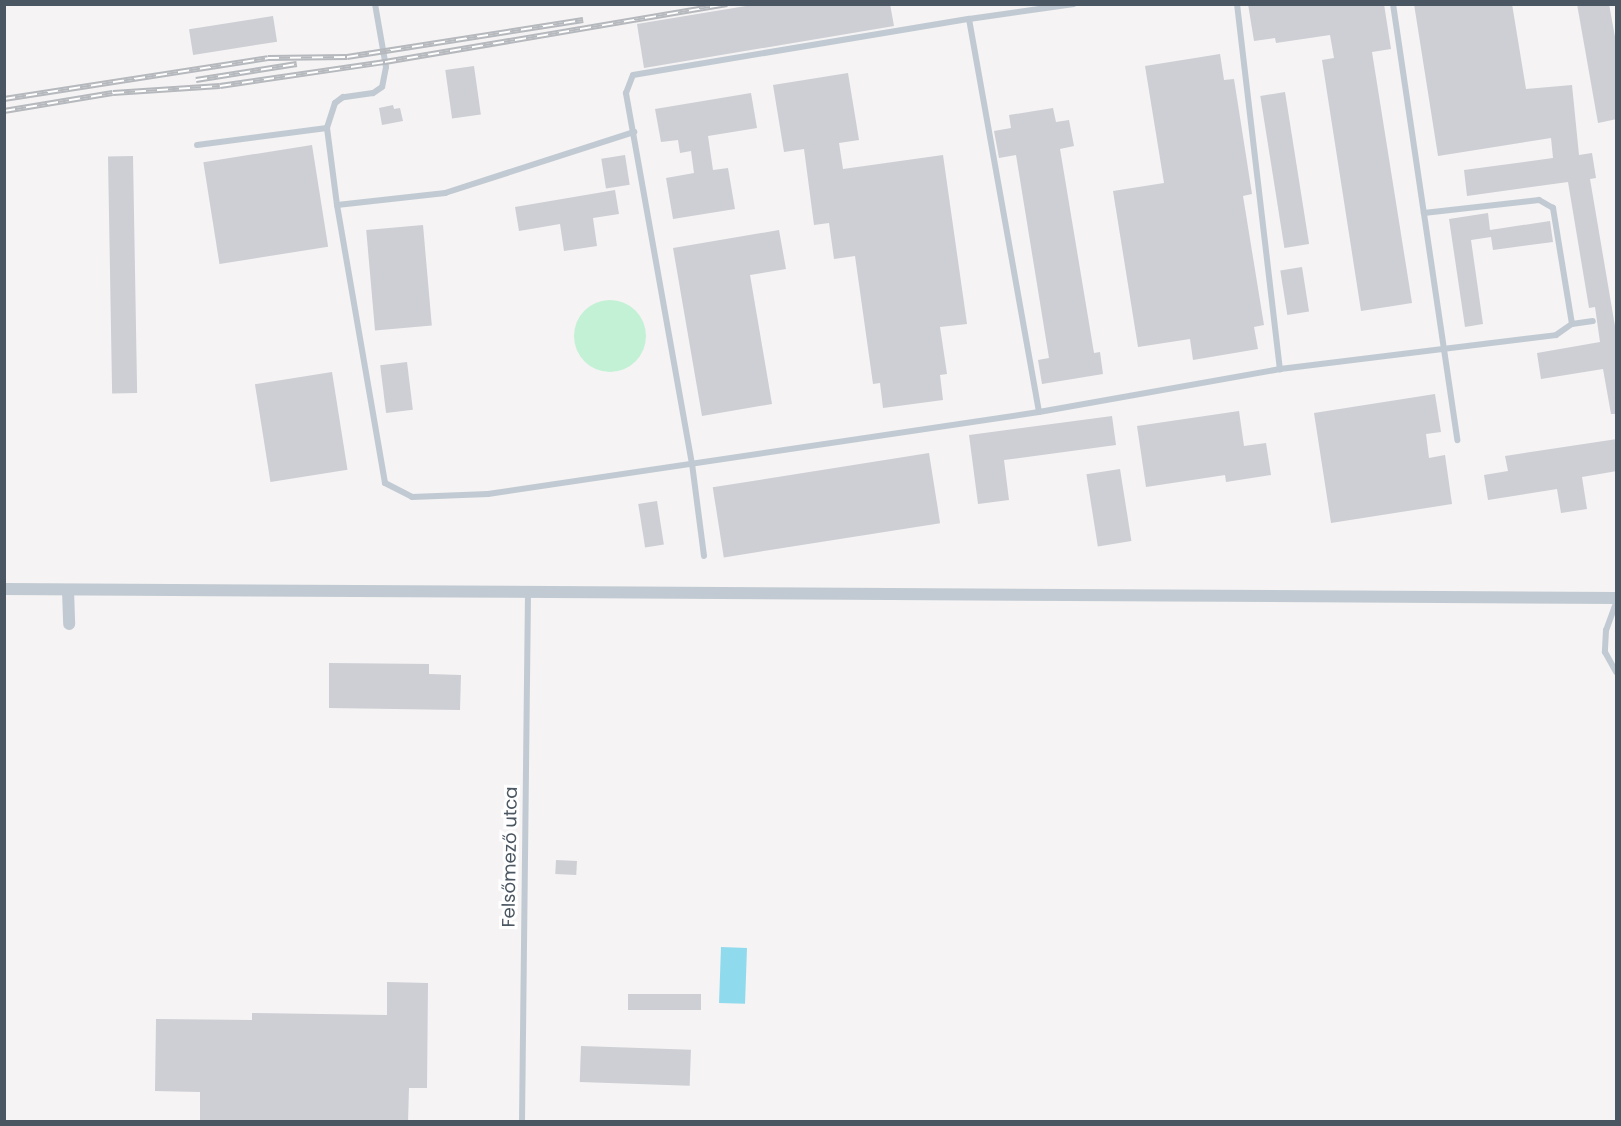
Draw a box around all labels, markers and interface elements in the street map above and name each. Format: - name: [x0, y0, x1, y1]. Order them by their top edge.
- street label: Felsőmező utca: [498, 786, 522, 928]

